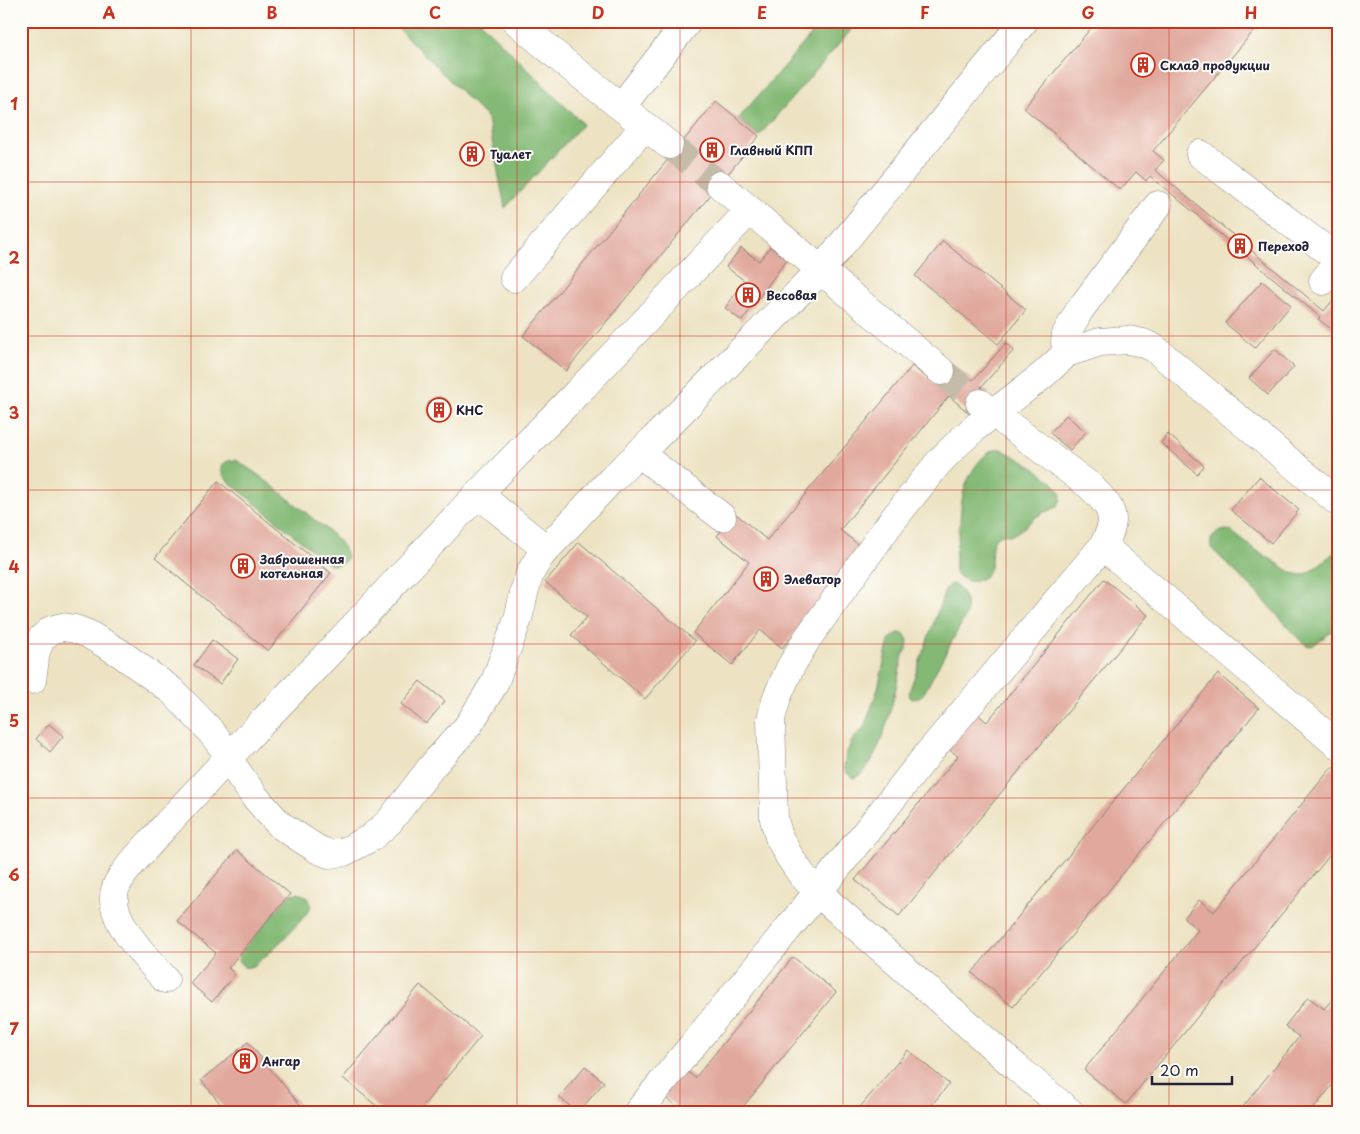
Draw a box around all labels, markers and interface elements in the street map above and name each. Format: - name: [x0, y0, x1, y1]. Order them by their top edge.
- text: A: [103, 0, 116, 24]
- text: B: [267, 0, 278, 24]
- text: C: [429, 0, 441, 24]
- text: D: [592, 0, 604, 24]
- text: E: [757, 0, 767, 24]
- text: F: [920, 0, 930, 24]
- text: G: [1081, 0, 1095, 24]
- text: H: [1245, 0, 1257, 24]
- building icon: Склад продукции: [1130, 52, 1156, 78]
- place label: Склад продукции: [1160, 56, 1270, 74]
- text: 1: [10, 91, 18, 115]
- building icon: Главный КПП: [699, 137, 725, 163]
- building icon: Туалет: [459, 141, 485, 167]
- place label: Главный КПП: [730, 141, 813, 159]
- place label: Туалет: [490, 145, 532, 163]
- building icon: Переход: [1227, 233, 1253, 259]
- place label: Переход: [1258, 237, 1309, 255]
- text: 2: [8, 245, 20, 269]
- building icon: Весовая: [735, 282, 761, 308]
- place label: Весовая: [766, 286, 817, 304]
- building icon: КНС: [426, 397, 452, 423]
- text: 3: [9, 400, 19, 424]
- place label: КНС: [456, 401, 483, 419]
- place label: Заброшенная котельная: [259, 550, 345, 582]
- building icon: Заброшенная котельная: [230, 553, 256, 579]
- text: 4: [9, 554, 20, 578]
- building icon: Элеватор: [753, 566, 779, 592]
- place label: Элеватор: [784, 570, 841, 588]
- text: 5: [9, 708, 19, 732]
- text: 6: [8, 862, 20, 886]
- text: 7: [9, 1016, 19, 1040]
- building icon: Ангар: [232, 1048, 258, 1074]
- place label: Ангар: [261, 1052, 301, 1070]
- scale bar: [1152, 1054, 1232, 1086]
- text: 20 m: [1160, 1058, 1199, 1081]

